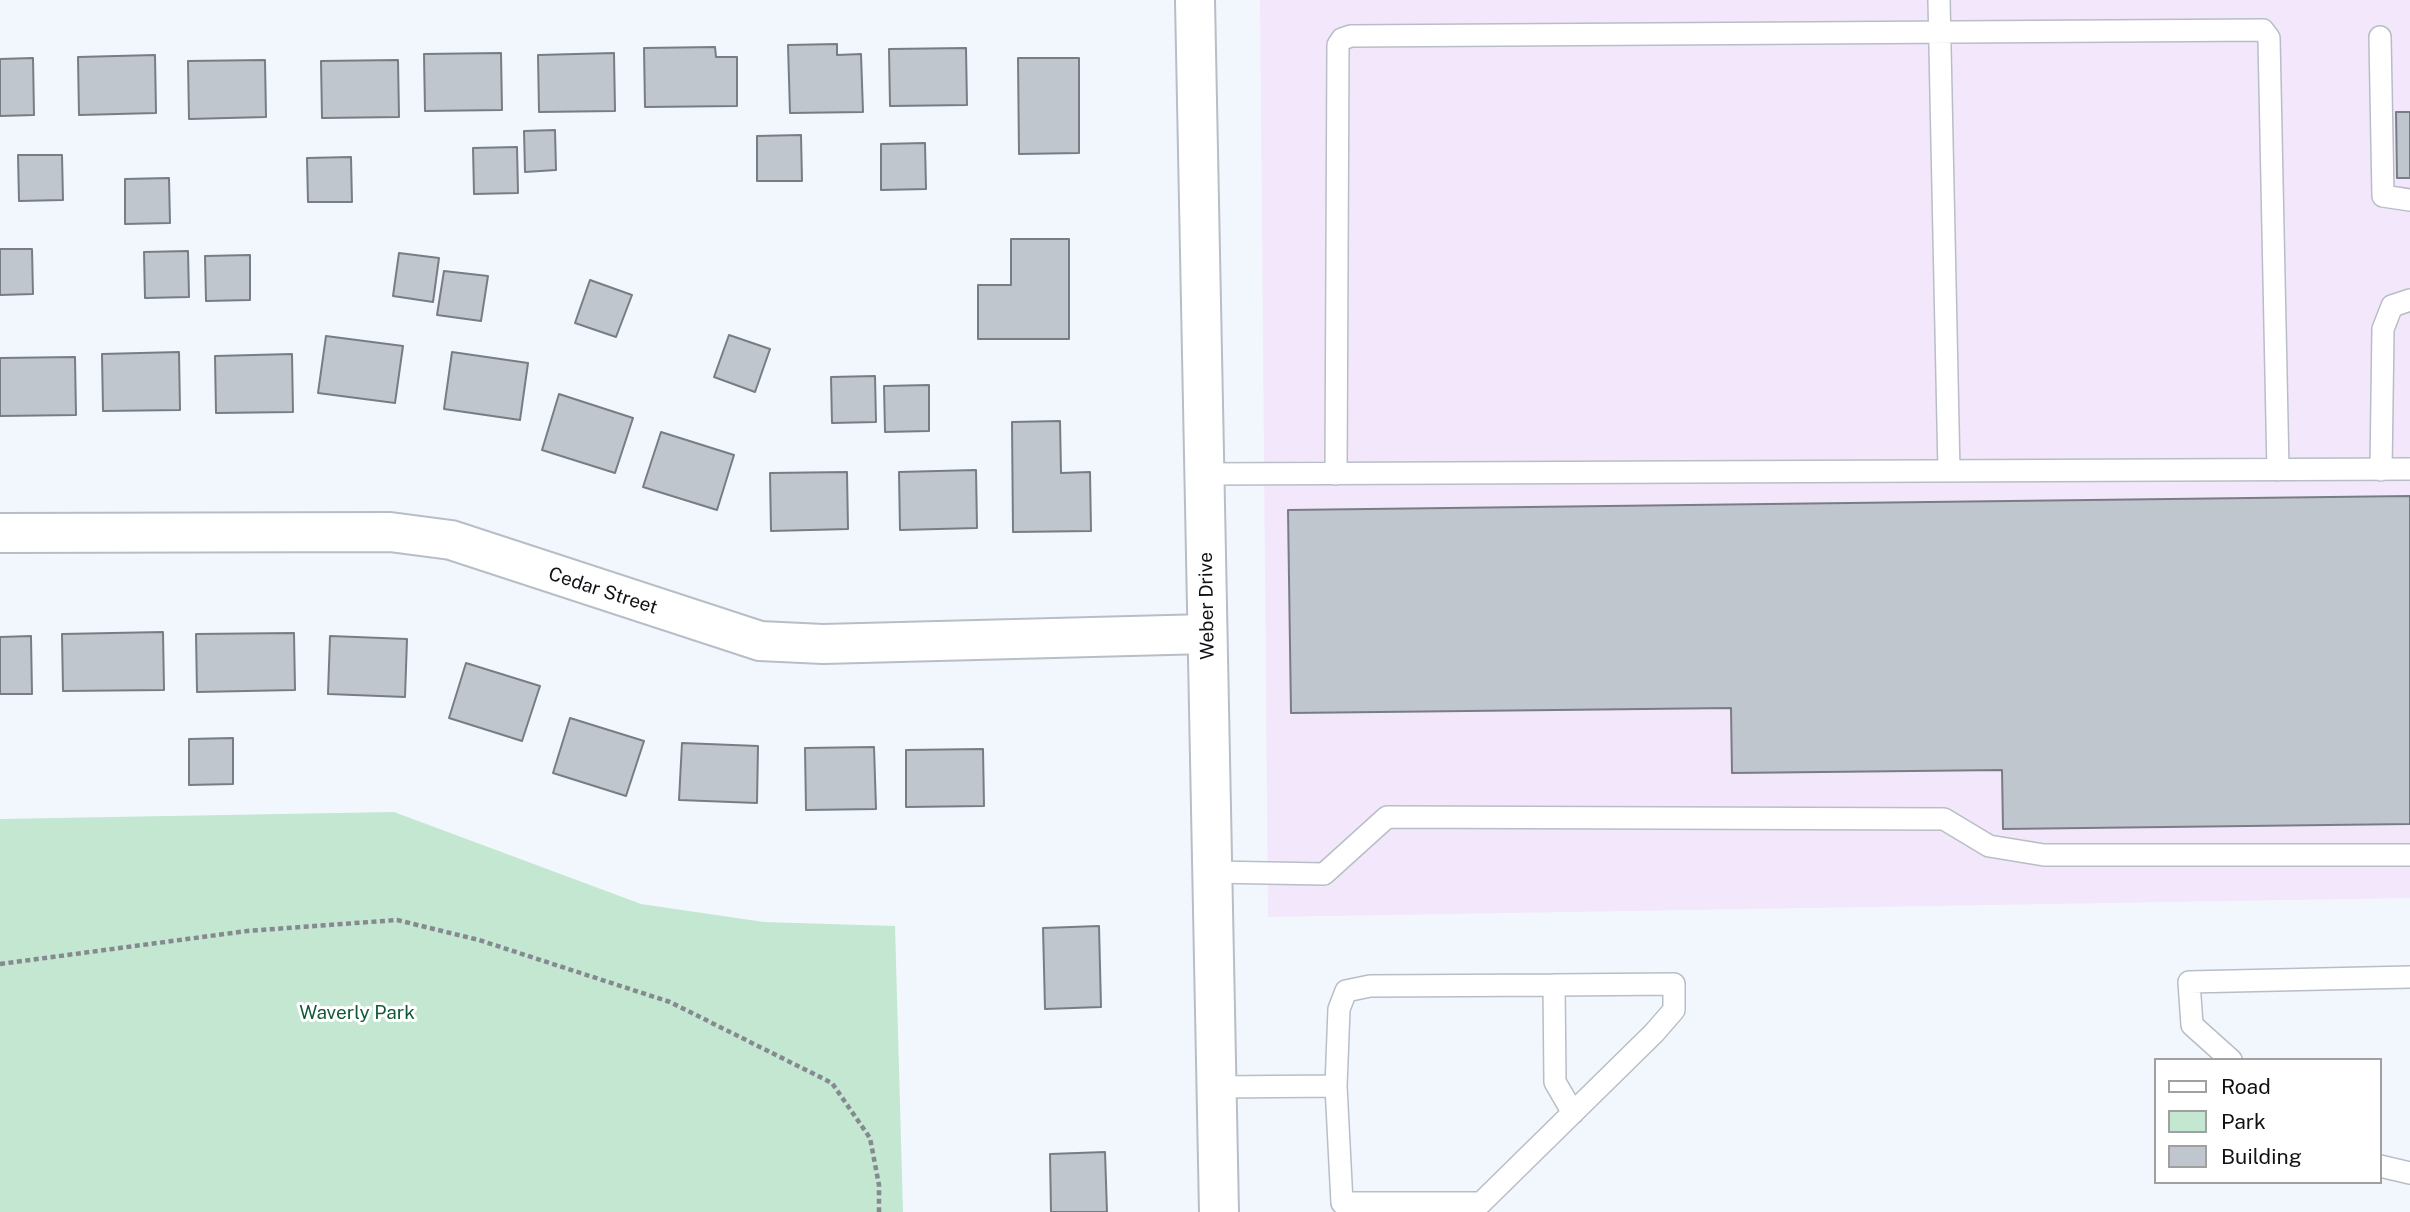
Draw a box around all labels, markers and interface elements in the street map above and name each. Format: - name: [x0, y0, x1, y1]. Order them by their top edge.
- street label: Weber Drive: [1195, 552, 1219, 660]
- street label: Cedar Street: [546, 563, 660, 619]
- park label: Waverly Park: [299, 1002, 415, 1024]
- legend: [2154, 1058, 2382, 1184]
- text: Road: [2221, 1074, 2271, 1099]
- text: Park: [2221, 1109, 2266, 1134]
- text: Building: [2221, 1144, 2302, 1169]

